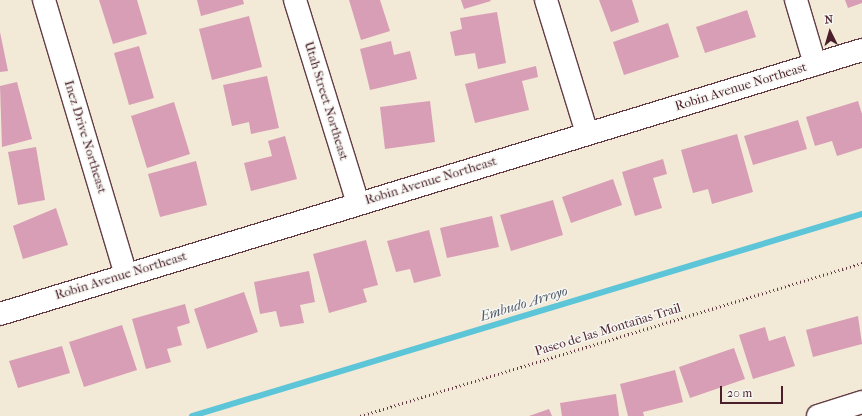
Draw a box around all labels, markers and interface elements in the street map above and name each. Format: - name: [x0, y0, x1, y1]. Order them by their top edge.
- north arrow: [810, 12, 850, 52]
- text: N: [824, 13, 834, 26]
- street label: Utah Street Northeast: [300, 40, 352, 162]
- street label: Robin Avenue Northeast: [673, 60, 809, 114]
- street label: Inez Drive Northeast: [60, 79, 110, 195]
- street label: Robin Avenue Northeast: [363, 154, 499, 208]
- street label: Robin Avenue Northeast: [53, 249, 189, 303]
- water label: Embudo Arroyo: [478, 283, 570, 325]
- street label: Paseo de las Montañas Trail: [533, 300, 683, 360]
- scale bar: [722, 378, 785, 404]
- text: 20 m: [727, 386, 752, 400]

